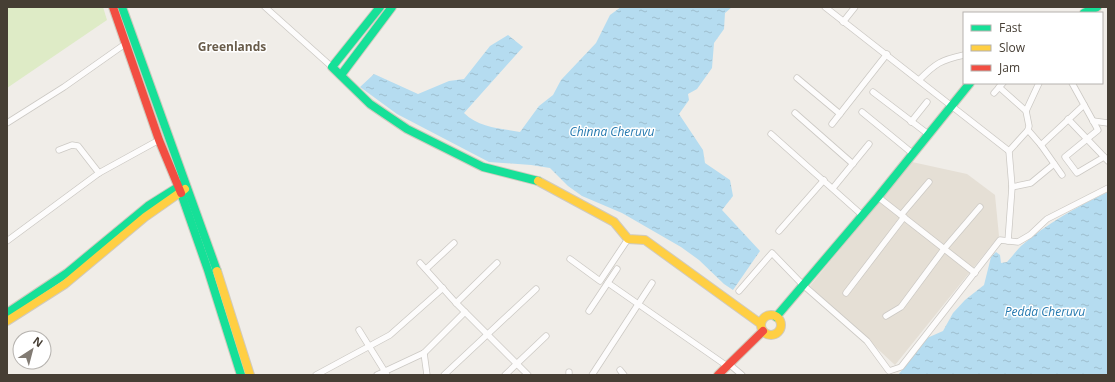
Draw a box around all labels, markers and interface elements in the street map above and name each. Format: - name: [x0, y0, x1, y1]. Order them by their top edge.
- legend: [963, 12, 1103, 84]
- text: Fast: [999, 19, 1022, 36]
- district label: Greenlands: [198, 38, 266, 55]
- text: Slow: [999, 39, 1026, 56]
- text: Jam: [998, 59, 1020, 76]
- water label: Chinna Cheruvu: [570, 123, 654, 140]
- water label: Pedda Cheruvu: [1005, 303, 1085, 320]
- north arrow: [12, 330, 52, 370]
- text: N: [30, 333, 46, 350]

